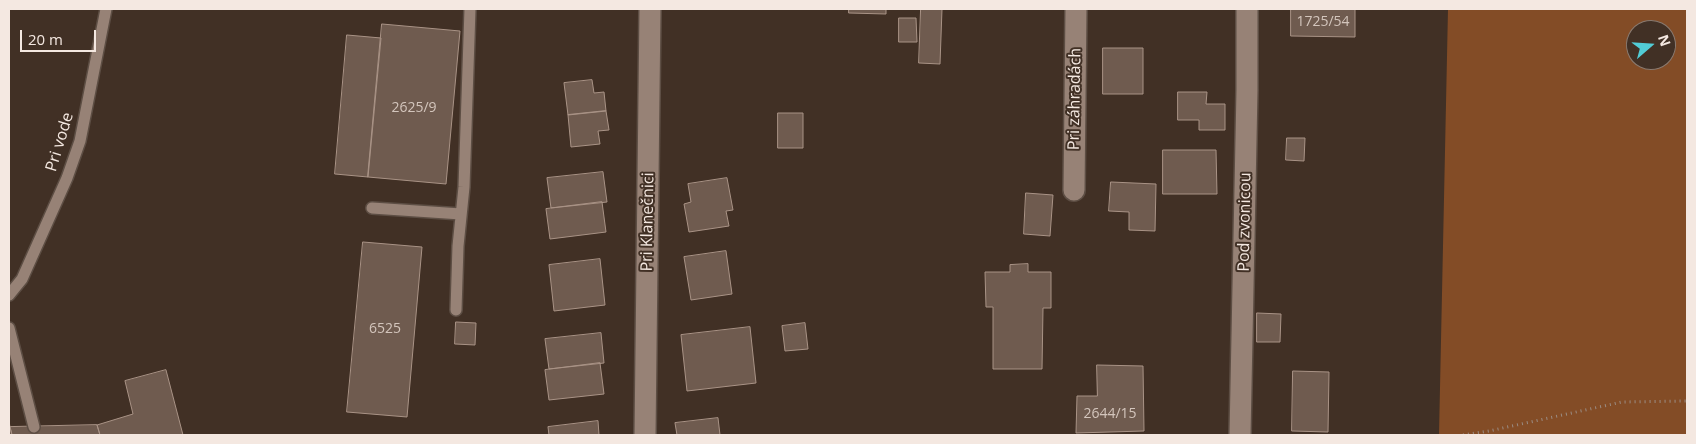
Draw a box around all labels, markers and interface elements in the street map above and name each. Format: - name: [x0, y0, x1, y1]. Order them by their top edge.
- house number: 1725/54: [1296, 14, 1350, 30]
- scale bar: [22, 20, 99, 52]
- north arrow: [1626, 20, 1676, 70]
- text: 20 m: [28, 29, 63, 49]
- text: N: [1654, 32, 1676, 49]
- street label: Pri záhradách: [1065, 48, 1085, 150]
- house number: 2625/9: [391, 100, 437, 116]
- street label: Pri vode: [42, 110, 78, 174]
- street label: Pri Klanečnici: [638, 172, 658, 272]
- street label: Pod zvonicou: [1235, 172, 1255, 272]
- house number: 6525: [369, 321, 401, 337]
- house number: 2644/15: [1083, 406, 1137, 422]

